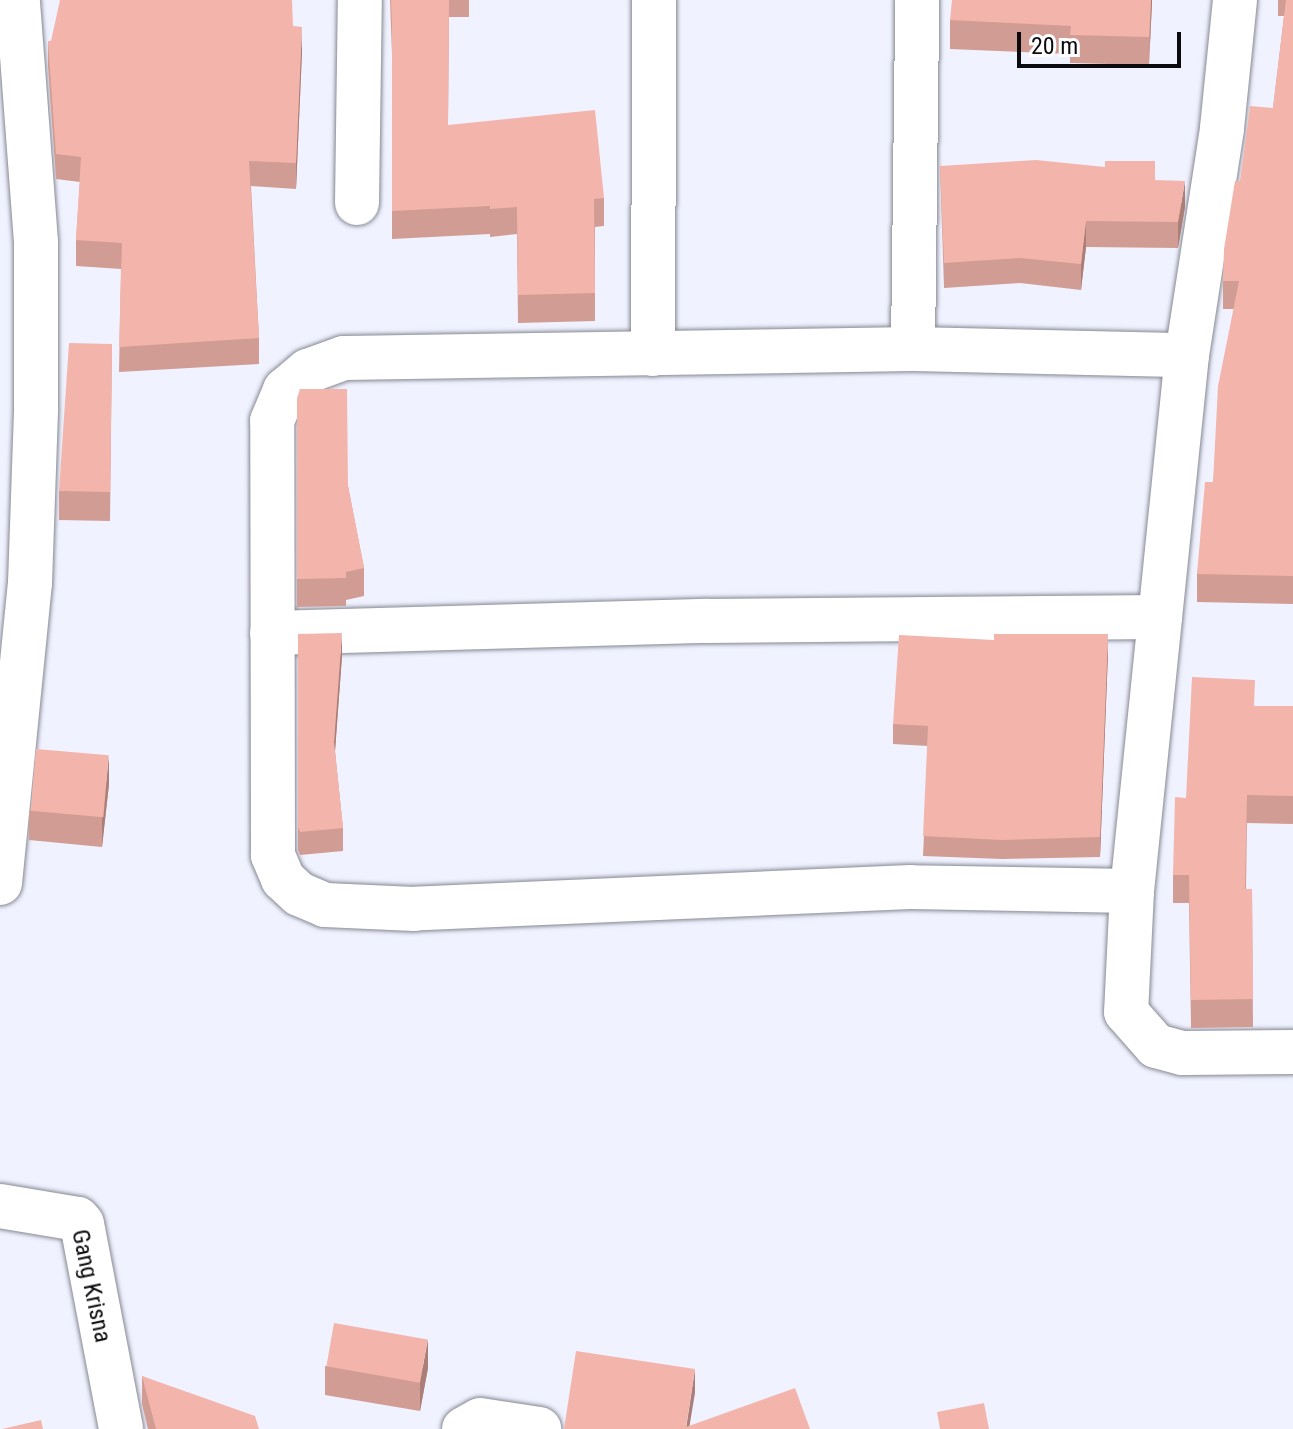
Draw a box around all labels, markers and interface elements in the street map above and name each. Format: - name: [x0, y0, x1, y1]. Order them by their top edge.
- scale bar: [1021, 16, 1185, 66]
- text: 20 m: [1031, 32, 1078, 60]
- street label: Gang Krisna: [65, 1227, 117, 1345]

